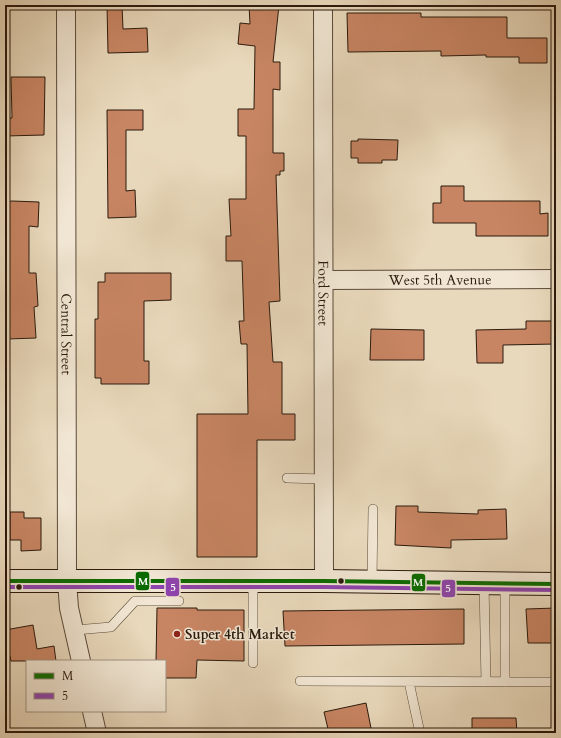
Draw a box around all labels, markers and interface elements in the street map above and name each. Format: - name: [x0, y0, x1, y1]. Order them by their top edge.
- street label: Ford Street: [314, 260, 333, 326]
- street label: West 5th Avenue: [387, 270, 492, 289]
- street label: Central Street: [57, 293, 76, 375]
- line badge: M: [135, 571, 150, 591]
- line badge: M: [411, 573, 426, 592]
- text: M: [138, 574, 149, 589]
- text: M: [413, 575, 424, 590]
- unlabelled marker: [336, 576, 346, 586]
- line badge: 5: [165, 577, 180, 597]
- line badge: 5: [441, 579, 456, 598]
- text: 5: [170, 580, 176, 595]
- text: 5: [445, 581, 451, 596]
- unlabelled marker: [14, 582, 24, 592]
- place label: Super 4th Market: [185, 625, 295, 644]
- marker: Super 4th Market: [172, 629, 182, 639]
- legend: [26, 660, 166, 712]
- text: M: [62, 668, 74, 684]
- text: 5: [62, 688, 68, 704]

